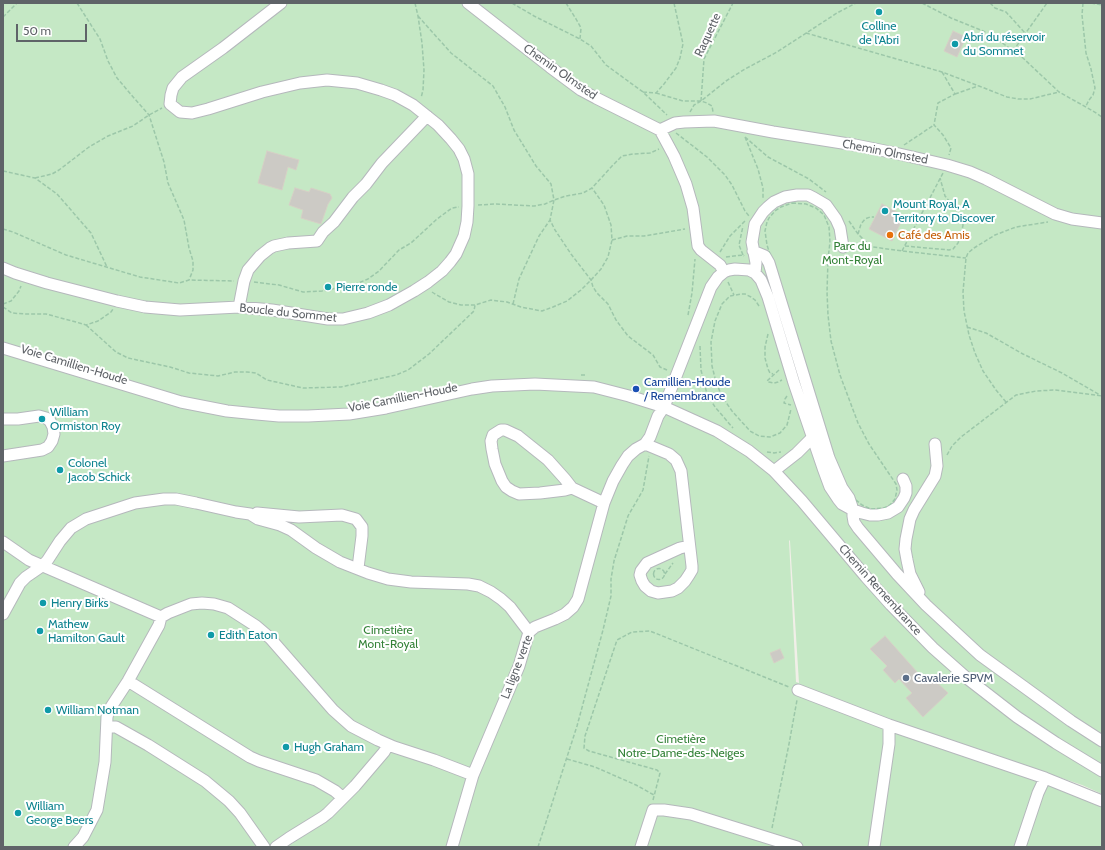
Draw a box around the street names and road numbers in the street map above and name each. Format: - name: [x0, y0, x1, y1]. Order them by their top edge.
- street label: Raquette: [692, 11, 724, 59]
- street label: Chemin Olmsted: [520, 41, 600, 103]
- street label: Chemin Olmsted: [841, 137, 929, 167]
- street label: Boucle du Sommet: [239, 301, 337, 325]
- street label: Voie Camillien-Houde: [19, 342, 129, 388]
- street label: Voie Camillien-Houde: [347, 380, 459, 416]
- street label: Chemin Remembrance: [835, 542, 925, 638]
- street label: La ligne verte: [498, 633, 536, 701]

